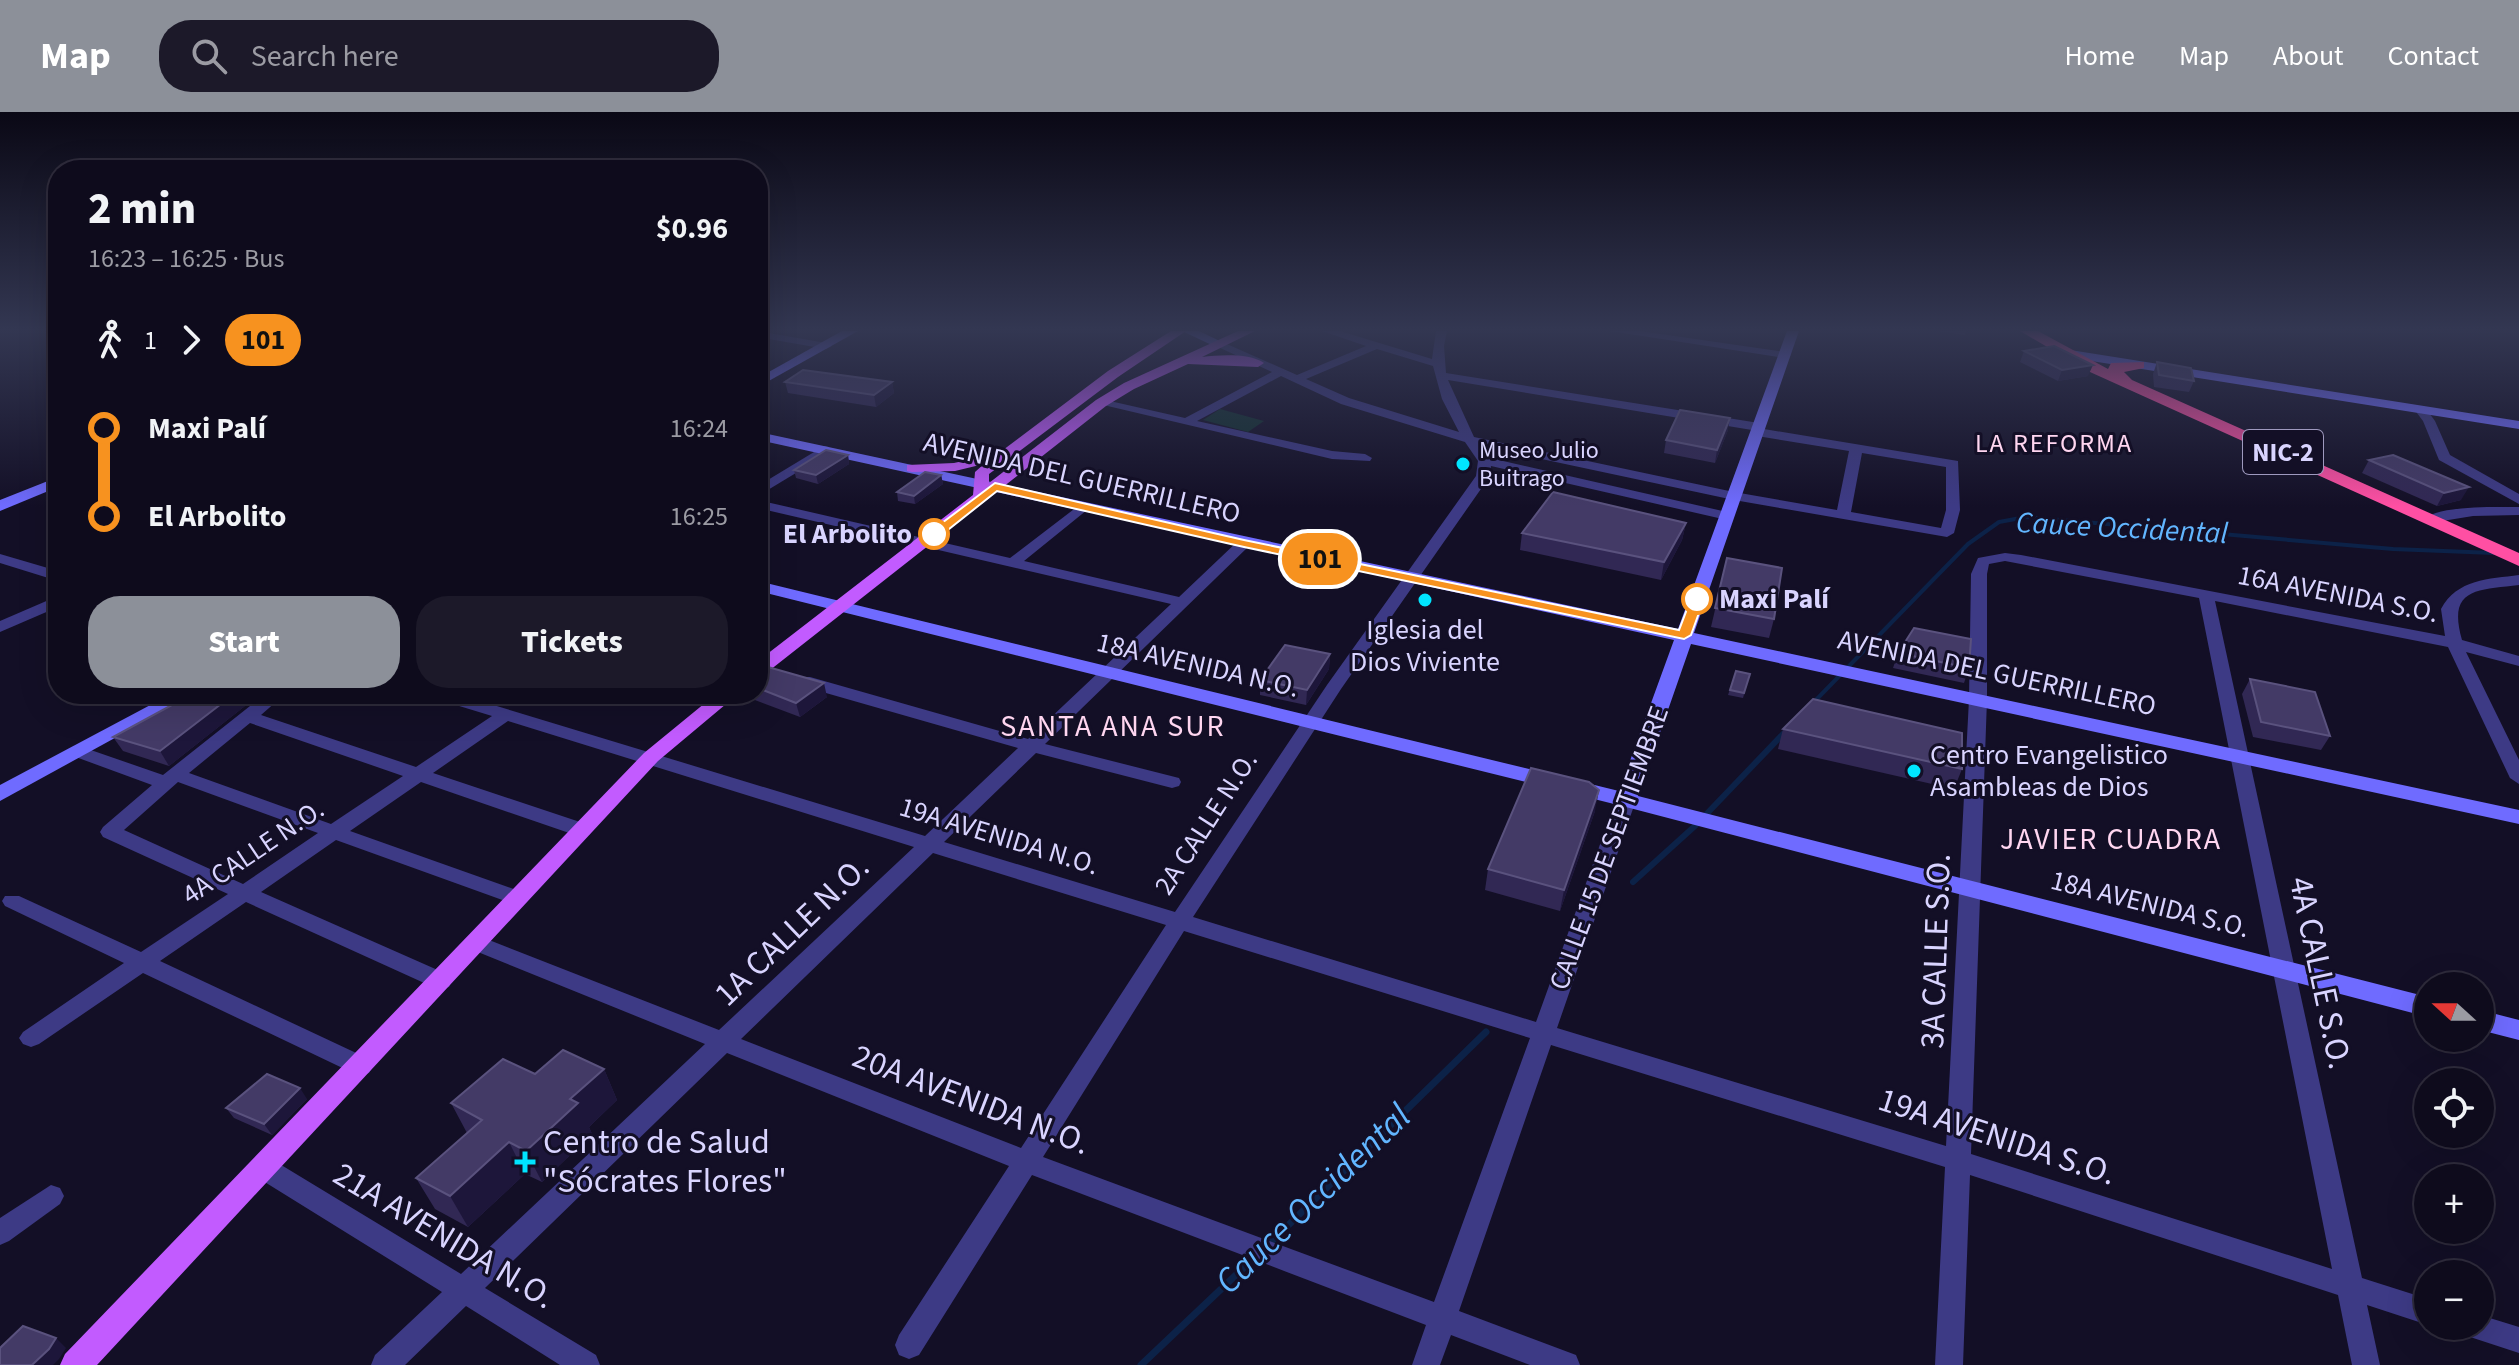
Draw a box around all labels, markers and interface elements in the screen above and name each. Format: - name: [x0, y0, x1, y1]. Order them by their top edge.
- search box: [159, 20, 719, 92]
- text: Map: [40, 29, 111, 83]
- icon: search: [187, 34, 231, 78]
- text: Search here: [251, 35, 399, 78]
- text: Home: [2064, 36, 2135, 76]
- text: Map: [2179, 36, 2229, 76]
- text: About: [2273, 36, 2344, 76]
- text: Contact: [2388, 36, 2479, 76]
- text: 2 min: [88, 178, 196, 241]
- text: $0.96: [656, 207, 728, 250]
- text: 16:23 – 16:25 · Bus: [88, 240, 284, 277]
- icon: walk: [88, 318, 132, 362]
- icon: forward: [169, 318, 213, 362]
- text: 101: [241, 320, 285, 360]
- text: 1: [144, 322, 157, 359]
- text: Maxi Palí: [148, 407, 266, 450]
- text: 16:24: [670, 410, 728, 447]
- street label: AVENIDA DEL GUERRILLERO: [920, 422, 1244, 534]
- district label: LA REFORMA: [1975, 425, 2133, 462]
- road number: NIC-2: [2243, 430, 2323, 474]
- place label: Museo Julio Buitrago: [1479, 433, 1599, 496]
- marker: Museo Julio Buitrago: [1454, 455, 1472, 473]
- text: El Arbolito: [148, 495, 286, 538]
- text: 16:25: [670, 498, 728, 535]
- water label: Cauce Occidental: [2015, 501, 2230, 555]
- place label: El Arbolito: [783, 514, 912, 554]
- marker: El Arbolito: [919, 519, 949, 549]
- line badge: 101: [1274, 533, 1366, 585]
- text: 101: [1298, 539, 1342, 579]
- street label: 16A AVENIDA S.O.: [2234, 555, 2442, 633]
- place label: Maxi Palí: [1719, 579, 1831, 619]
- marker: Maxi Palí: [1682, 584, 1712, 614]
- marker: Iglesia del Dios Viviente: [1416, 591, 1434, 609]
- button: Start: [88, 596, 400, 688]
- button: Tickets: [416, 596, 728, 688]
- place label: Iglesia del Dios Viviente: [1350, 610, 1500, 682]
- street label: AVENIDA DEL GUERRILLERO: [1834, 620, 2160, 726]
- street label: 18A AVENIDA N.O.: [1093, 622, 1303, 708]
- street label: CALLE 15 DE SEPTIEMBRE: [1539, 701, 1679, 995]
- district label: SANTA ANA SUR: [1000, 705, 1226, 748]
- place label: Centro Evangelistico Asambleas de Dios: [1930, 735, 2168, 807]
- street label: 2A CALLE N.O.: [1145, 743, 1267, 903]
- marker: Centro Evangelistico Asambleas de Dios: [1905, 762, 1923, 780]
- street label: 19A AVENIDA N.O.: [894, 787, 1104, 885]
- street label: 4A CALLE N.O.: [174, 790, 332, 914]
- district label: JAVIER CUADRA: [2000, 818, 2222, 861]
- street label: 1A CALLE N.O.: [703, 844, 881, 1018]
- street label: 3A CALLE S.O.: [1908, 852, 1964, 1050]
- street label: 18A AVENIDA S.O.: [2047, 860, 2253, 948]
- street label: 4A CALLE S.O.: [2276, 872, 2364, 1074]
- north arrow: [2414, 972, 2494, 1052]
- map controls: [2414, 972, 2494, 1340]
- street label: 20A AVENIDA N.O.: [845, 1032, 1097, 1168]
- button: locate: [2414, 1068, 2494, 1148]
- street label: 19A AVENIDA S.O.: [1872, 1076, 2122, 1198]
- water label: Cauce Occidental: [1204, 1092, 1422, 1306]
- place label: Centro de Salud "Sócrates Flores": [543, 1118, 787, 1206]
- street label: 21A AVENIDA N.O.: [324, 1150, 564, 1322]
- marker: Centro de Salud "Sócrates Flores": [514, 1151, 536, 1173]
- button: +: [2414, 1164, 2494, 1244]
- button: −: [2414, 1260, 2494, 1340]

